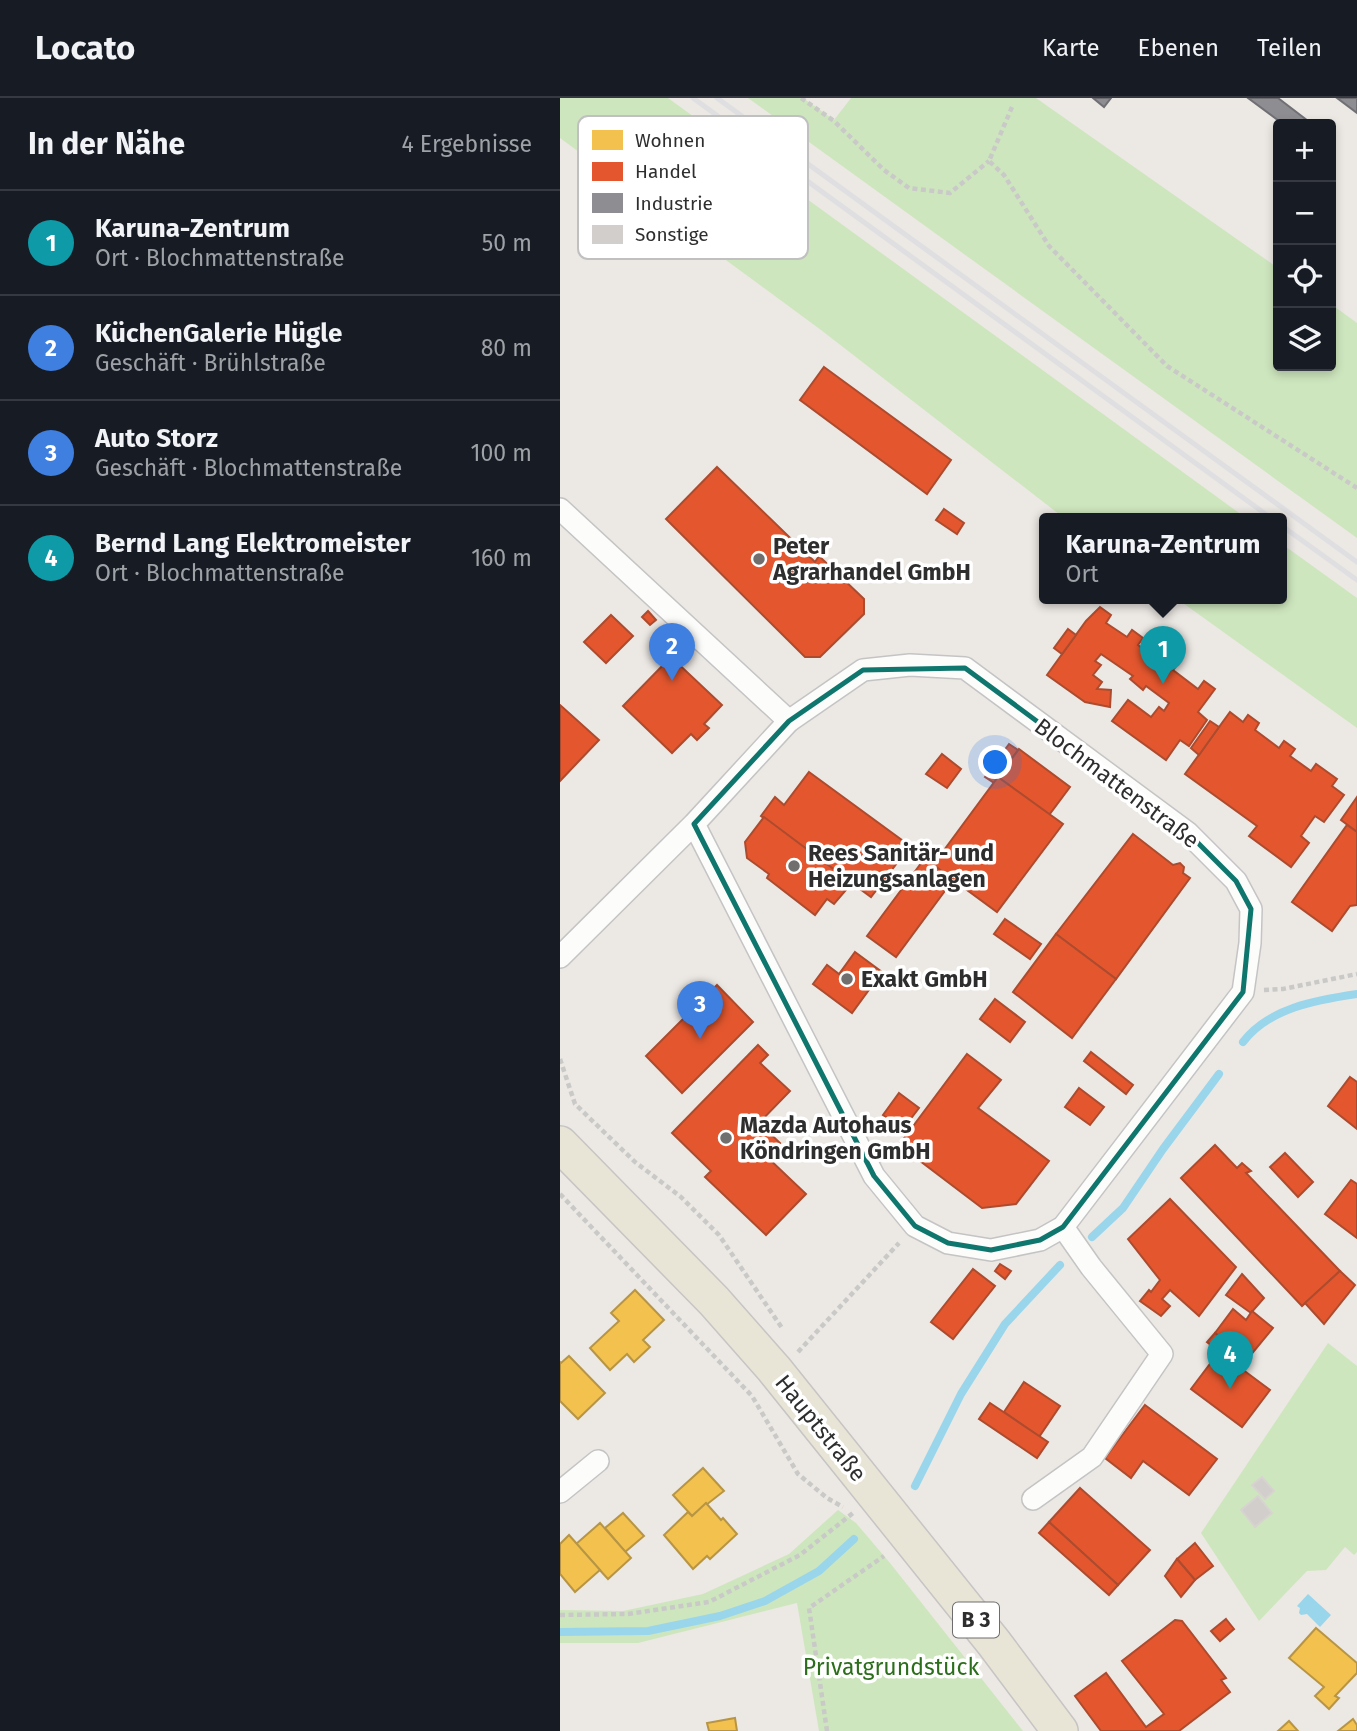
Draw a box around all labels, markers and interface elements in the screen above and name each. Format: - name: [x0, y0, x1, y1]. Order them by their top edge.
- text: Locato: [35, 28, 135, 68]
- text: Karte: [1042, 34, 1100, 62]
- text: Ebenen: [1138, 34, 1219, 62]
- text: Teilen: [1257, 34, 1322, 62]
- legend: [578, 116, 808, 259]
- map controls: [1273, 119, 1336, 371]
- button: +: [1273, 119, 1336, 182]
- text: In der Nähe: [28, 126, 185, 162]
- text: Wohnen: [635, 129, 705, 152]
- text: 4 Ergebnisse: [402, 130, 532, 158]
- text: Handel: [635, 160, 697, 183]
- button: −: [1273, 182, 1336, 245]
- text: Industrie: [635, 192, 713, 215]
- text: Karuna-Zentrum: [95, 213, 290, 244]
- text: Sonstige: [635, 223, 709, 246]
- text: 1: [46, 229, 56, 257]
- text: 50 m: [482, 229, 532, 257]
- text: Ort · Blochmattenstraße: [95, 244, 345, 272]
- button: locate: [1273, 245, 1336, 308]
- button: layers: [1273, 308, 1336, 371]
- text: KüchenGalerie Hügle: [95, 318, 342, 349]
- text: 2: [45, 334, 57, 362]
- text: 80 m: [481, 334, 532, 362]
- text: Geschäft · Brühlstraße: [95, 349, 326, 377]
- text: Auto Storz: [95, 423, 218, 454]
- text: 3: [45, 439, 57, 467]
- text: 100 m: [471, 439, 532, 467]
- text: Geschäft · Blochmattenstraße: [95, 454, 402, 482]
- popup: [1039, 513, 1287, 604]
- text: Bernd Lang Elektromeister: [95, 528, 411, 559]
- text: Karuna-Zentrum: [1066, 529, 1260, 560]
- place label: Peter Agrarhandel GmbH: [772, 532, 971, 586]
- text: 4: [45, 544, 58, 572]
- text: 160 m: [471, 544, 532, 572]
- marker: Peter Agrarhandel GmbH: [751, 551, 767, 567]
- text: Ort · Blochmattenstraße: [95, 559, 345, 587]
- text: Ort: [1066, 560, 1099, 588]
- pin: 2: [649, 623, 695, 681]
- pin: 1: [1140, 626, 1186, 684]
- street label: Blochmattenstraße: [1029, 712, 1205, 854]
- your location: [978, 745, 1012, 779]
- place label: Rees Sanitär- und Heizungsanlagen: [808, 839, 994, 893]
- marker: Rees Sanitär- und Heizungsanlagen: [786, 858, 802, 874]
- place label: Exakt GmbH: [861, 965, 987, 993]
- marker: Exakt GmbH: [839, 971, 855, 987]
- pin: 3: [677, 981, 723, 1039]
- place label: Mazda Autohaus Köndringen GmbH: [740, 1111, 931, 1165]
- marker: Mazda Autohaus Köndringen GmbH: [718, 1130, 734, 1146]
- pin: 4: [1207, 1331, 1253, 1389]
- street label: Hauptstraße: [769, 1369, 873, 1487]
- road number: B 3: [953, 1602, 999, 1638]
- park label: Privatgrundstück: [803, 1653, 979, 1681]

